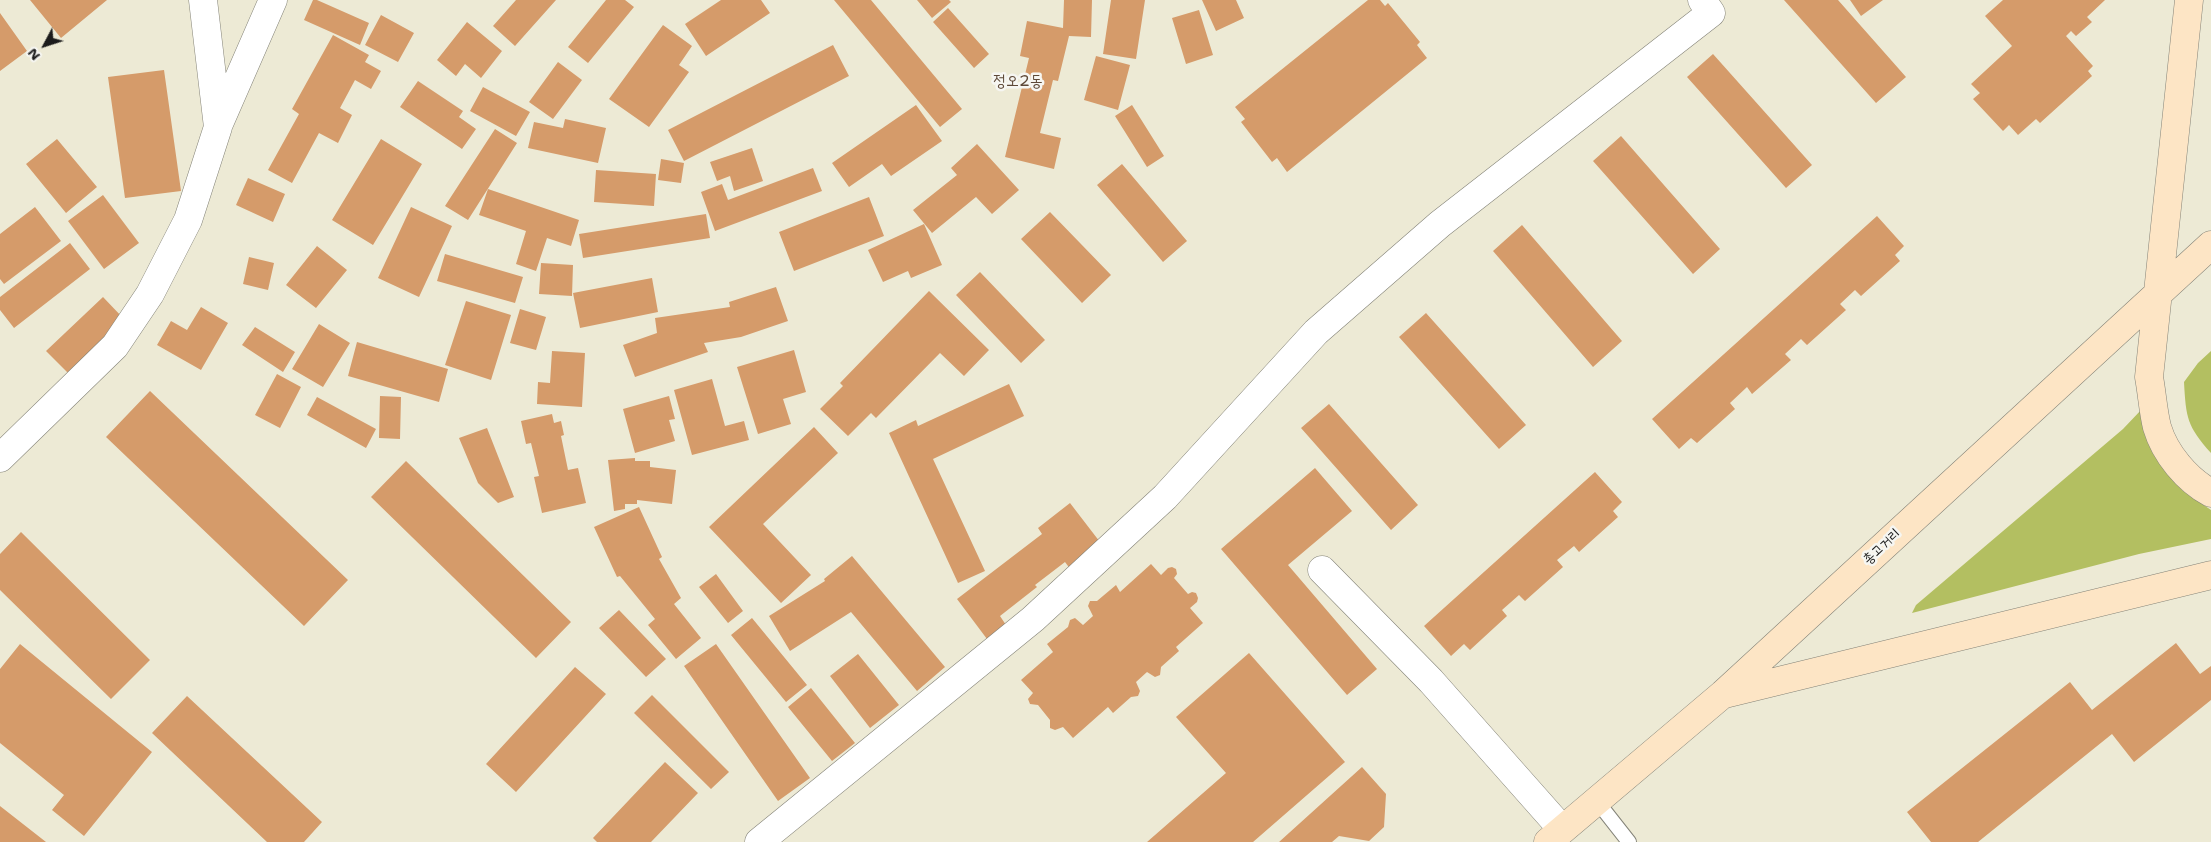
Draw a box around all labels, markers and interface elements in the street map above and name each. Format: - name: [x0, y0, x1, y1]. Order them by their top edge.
- north arrow: [20, 20, 70, 70]
- text: N: [23, 45, 44, 65]
- district label: 정오2동: [993, 72, 1043, 92]
- street label: 총고거리: [1860, 525, 1904, 569]

